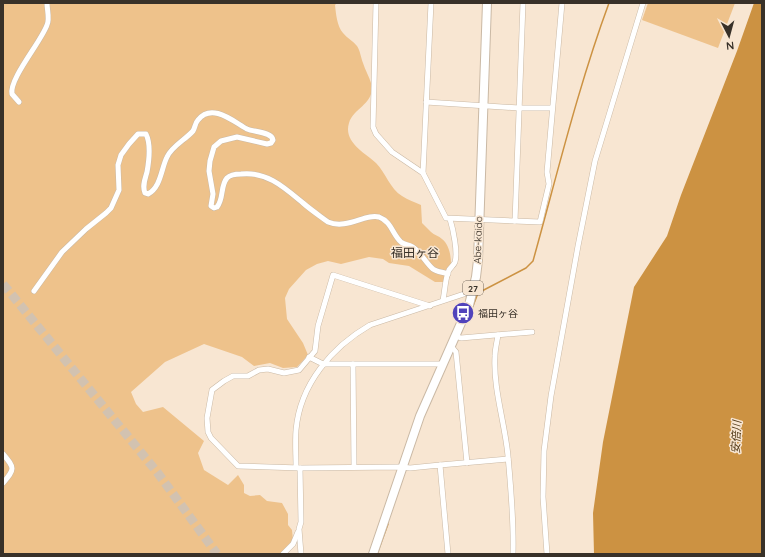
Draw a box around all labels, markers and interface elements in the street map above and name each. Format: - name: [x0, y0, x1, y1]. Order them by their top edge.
- north arrow: [709, 16, 749, 56]
- text: N: [725, 39, 735, 53]
- street label: Abe-kaido: [471, 216, 485, 264]
- district label: 福田ヶ谷: [391, 245, 439, 260]
- road number: 27: [463, 281, 483, 295]
- bus stop icon: 福田ヶ谷: [450, 300, 476, 326]
- place label: 福田ヶ谷: [478, 307, 518, 320]
- water label: 安倍川: [728, 419, 744, 454]

